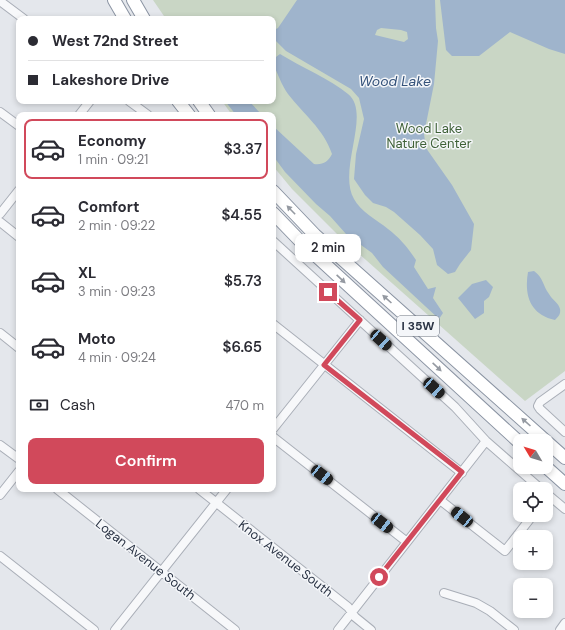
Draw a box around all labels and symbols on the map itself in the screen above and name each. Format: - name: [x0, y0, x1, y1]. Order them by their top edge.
- water label: Wood Lake: [359, 72, 431, 90]
- park label: Wood Lake Nature Center: [386, 120, 472, 152]
- one-way arrow: [287, 205, 296, 215]
- callout: 2 min: [295, 234, 361, 262]
- one-way arrow: [336, 274, 346, 284]
- route end: [319, 283, 337, 301]
- one-way arrow: [382, 294, 392, 303]
- road number: I 35W: [397, 316, 439, 336]
- car: [368, 328, 394, 352]
- one-way arrow: [432, 362, 442, 372]
- car: [421, 376, 447, 400]
- one-way arrow: [520, 418, 531, 427]
- north arrow: [513, 434, 553, 474]
- car: [309, 463, 335, 487]
- car: [449, 505, 475, 529]
- car: [369, 511, 395, 535]
- street label: Logan Avenue South: [92, 515, 199, 604]
- street label: Knox Avenue South: [235, 516, 336, 601]
- route start: [370, 568, 388, 586]

